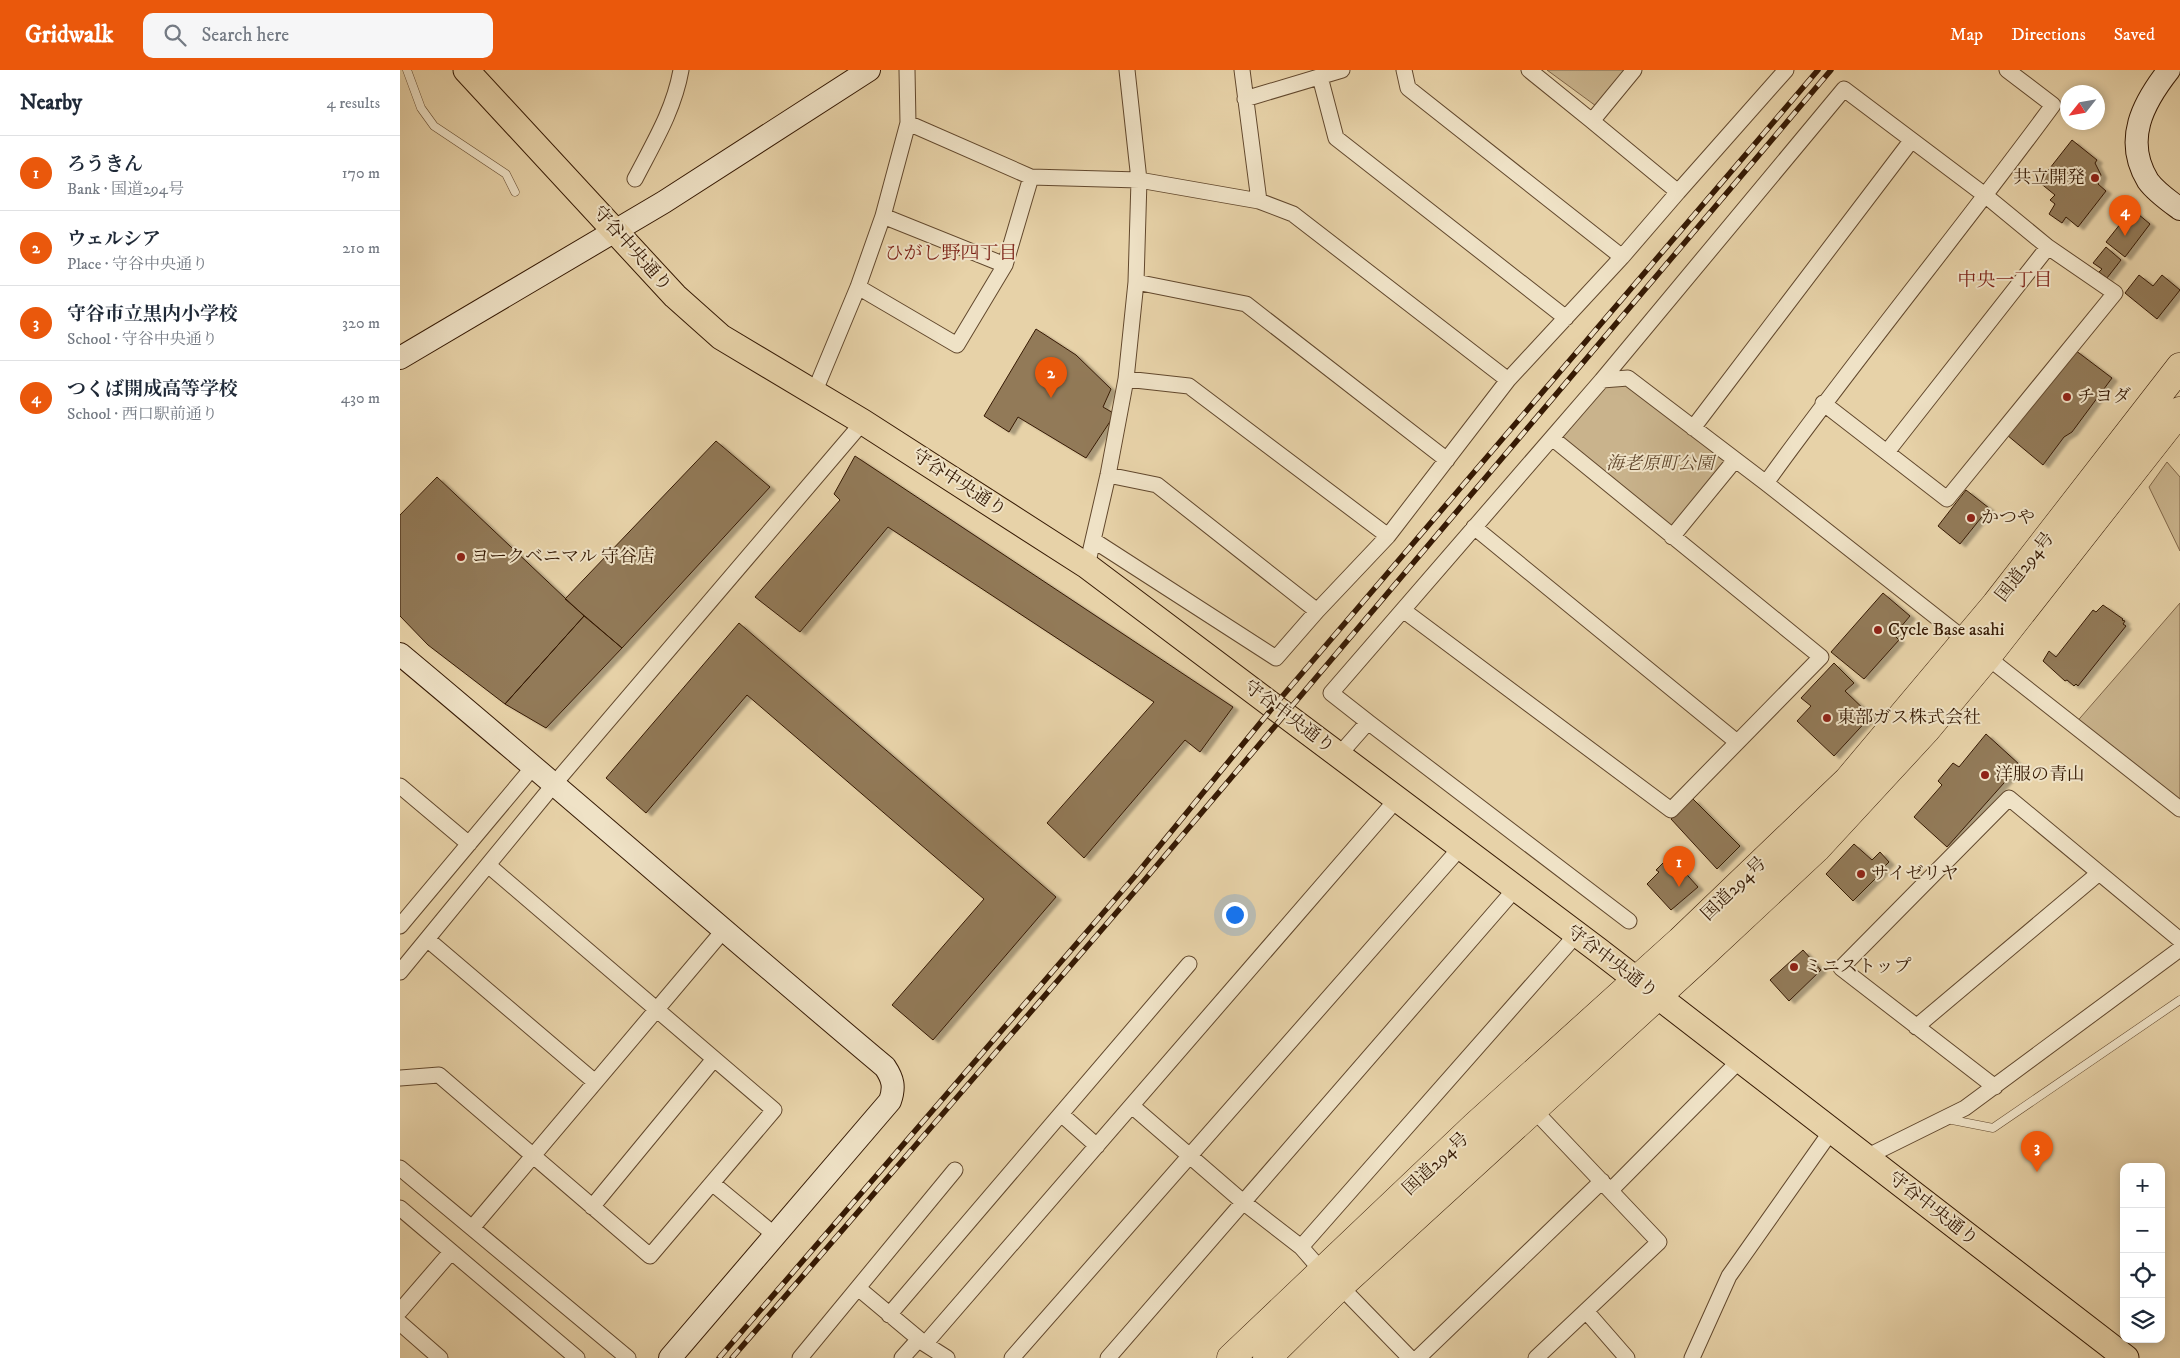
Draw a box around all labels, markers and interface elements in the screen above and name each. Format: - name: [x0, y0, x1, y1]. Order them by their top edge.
- search box: [143, 13, 493, 58]
- text: Gridwalk: [25, 20, 113, 50]
- icon: search: [161, 21, 189, 49]
- text: Search here: [201, 24, 289, 47]
- text: Map: [1950, 24, 1983, 46]
- text: Directions: [2011, 24, 2086, 46]
- text: Saved: [2114, 24, 2155, 46]
- north arrow: [2060, 85, 2105, 130]
- text: Nearby: [20, 90, 82, 116]
- text: 4 results: [327, 93, 380, 113]
- text: ろうきん: [67, 153, 143, 176]
- text: 1: [33, 163, 39, 183]
- text: 170 m: [342, 163, 380, 183]
- place label: 共立開発: [2013, 167, 2085, 189]
- marker: 共立開発: [2089, 172, 2101, 184]
- text: Bank · 国道294号: [67, 179, 184, 199]
- pin: 4: [2109, 195, 2141, 236]
- street label: 守谷中央通り: [588, 202, 676, 296]
- text: ウェルシア: [67, 228, 161, 251]
- text: 2: [32, 238, 40, 258]
- text: 210 m: [342, 238, 380, 258]
- district label: ひがし野四丁目: [884, 242, 1018, 265]
- text: Place · 守谷中央通り: [67, 254, 208, 274]
- district label: 中央一丁目: [1957, 269, 2053, 292]
- text: 守谷市立黒内小学校: [67, 303, 238, 326]
- text: 3: [33, 313, 39, 333]
- text: 320 m: [342, 313, 380, 333]
- text: School · 守谷中央通り: [67, 329, 218, 349]
- pin: 2: [1035, 357, 1067, 398]
- text: つくば開成高等学校: [67, 378, 238, 401]
- place label: チヨダ: [2077, 386, 2131, 408]
- text: 4: [31, 388, 41, 408]
- text: 430 m: [341, 388, 380, 408]
- marker: チヨダ: [2061, 391, 2073, 403]
- text: School · 西口駅前通り: [67, 404, 218, 424]
- street label: 守谷中央通り: [908, 444, 1010, 522]
- park label: 海老原町公園: [1606, 453, 1717, 475]
- place label: かつや: [1981, 507, 2035, 529]
- marker: かつや: [1965, 512, 1977, 524]
- street label: 国道294号: [1991, 528, 2059, 606]
- place label: ヨークベニマル 守谷店: [471, 546, 655, 568]
- marker: ヨークベニマル 守谷店: [455, 551, 467, 563]
- place label: Cycle Base asahi: [1888, 619, 2004, 641]
- marker: Cycle Base asahi: [1872, 624, 1884, 636]
- street label: 守谷中央通り: [1239, 676, 1339, 758]
- place label: 東部ガス株式会社: [1837, 707, 1981, 729]
- marker: 東部ガス株式会社: [1821, 712, 1833, 724]
- place label: 洋服の青山: [1995, 764, 2085, 786]
- marker: 洋服の青山: [1979, 769, 1991, 781]
- pin: 1: [1663, 846, 1695, 887]
- street label: 国道294号: [1697, 853, 1771, 925]
- place label: サイゼリヤ: [1871, 863, 1959, 885]
- marker: サイゼリヤ: [1855, 868, 1867, 880]
- your location: [1222, 902, 1248, 928]
- street label: 守谷中央通り: [1562, 921, 1662, 1003]
- place label: ミニストップ: [1804, 956, 1911, 978]
- marker: ミニストップ: [1788, 961, 1800, 973]
- street label: 国道294号: [1398, 1128, 1474, 1200]
- pin: 3: [2021, 1131, 2053, 1172]
- map controls: [2120, 1163, 2165, 1343]
- button: +: [2120, 1163, 2165, 1208]
- street label: 守谷中央通り: [1884, 1167, 1982, 1251]
- button: −: [2120, 1208, 2165, 1253]
- button: locate: [2120, 1253, 2165, 1298]
- button: layers: [2120, 1298, 2165, 1343]

